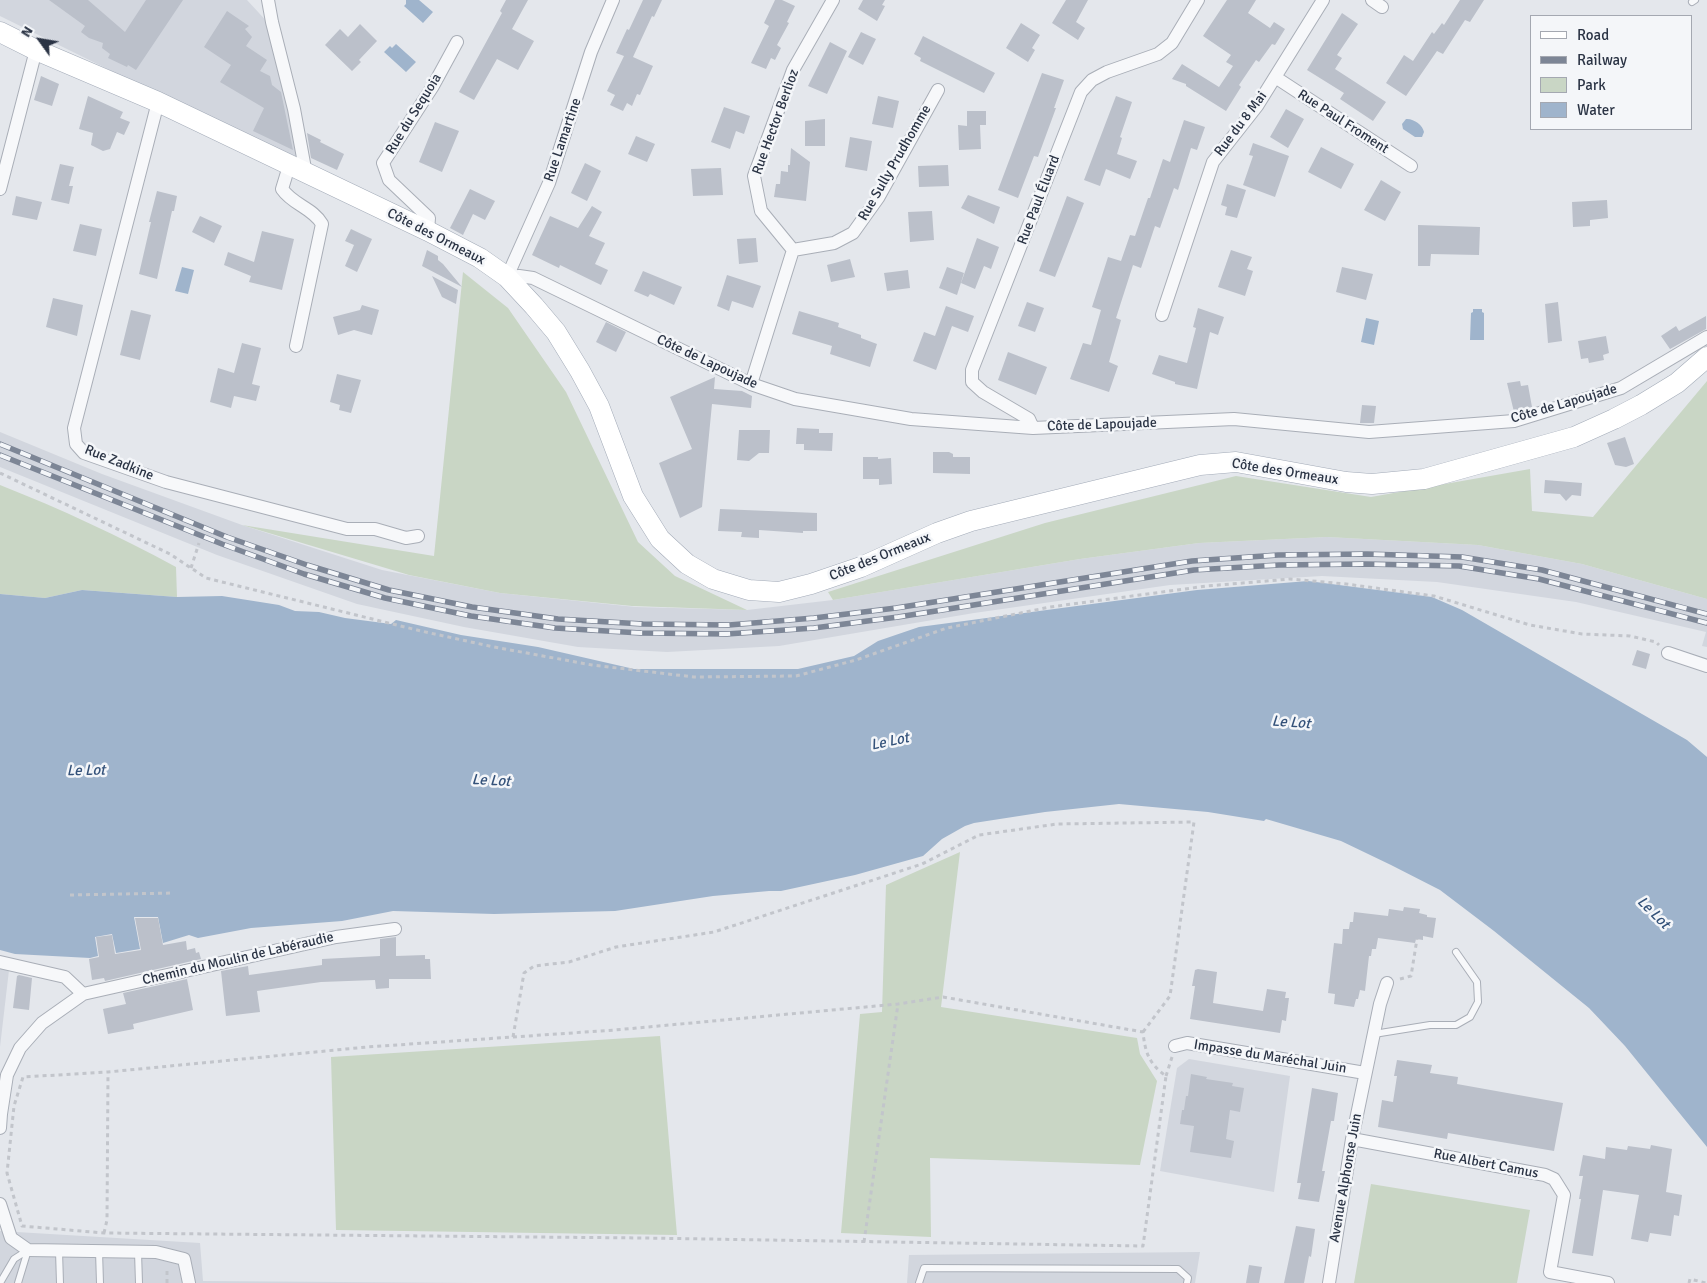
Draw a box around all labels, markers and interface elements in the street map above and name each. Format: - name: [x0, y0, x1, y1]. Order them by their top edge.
- north arrow: [15, 15, 65, 65]
- legend: [1530, 15, 1692, 130]
- text: N: [17, 23, 37, 40]
- text: Road: [1577, 26, 1609, 44]
- text: Railway: [1577, 51, 1627, 69]
- street label: Rue Hector Berlioz: [749, 67, 803, 177]
- street label: Rue du Sequoia: [383, 71, 445, 157]
- text: Park: [1577, 76, 1606, 94]
- street label: Rue Paul Froment: [1294, 86, 1392, 158]
- street label: Rue du 8 Mai: [1211, 88, 1271, 160]
- street label: Rue Lamartine: [541, 96, 585, 184]
- text: Water: [1577, 101, 1615, 119]
- street label: Rue Sully Prudhomme: [855, 102, 935, 224]
- street label: Rue Paul Éluard: [1014, 153, 1064, 247]
- street label: Côte des Ormeaux: [384, 205, 488, 269]
- street label: Côte de Lapoujade: [654, 331, 760, 393]
- street label: Côte de Lapoujade: [1509, 381, 1619, 427]
- street label: Côte de Lapoujade: [1047, 415, 1157, 435]
- street label: Rue Zadkine: [82, 441, 156, 485]
- street label: Côte des Ormeaux: [1230, 455, 1340, 489]
- street label: Côte des Ormeaux: [827, 529, 933, 585]
- water label: Le Lot: [1271, 713, 1311, 733]
- water label: Le Lot: [869, 729, 911, 755]
- water label: Le Lot: [67, 762, 105, 780]
- water label: Le Lot: [471, 771, 511, 791]
- water label: Le Lot: [1633, 893, 1673, 933]
- street label: Chemin du Moulin de Labéraudie: [141, 929, 335, 989]
- street label: Impasse du Maréchal Juin: [1192, 1037, 1348, 1077]
- street label: Avenue Alphonse Juin: [1326, 1112, 1366, 1244]
- street label: Rue Albert Camus: [1432, 1146, 1540, 1182]

